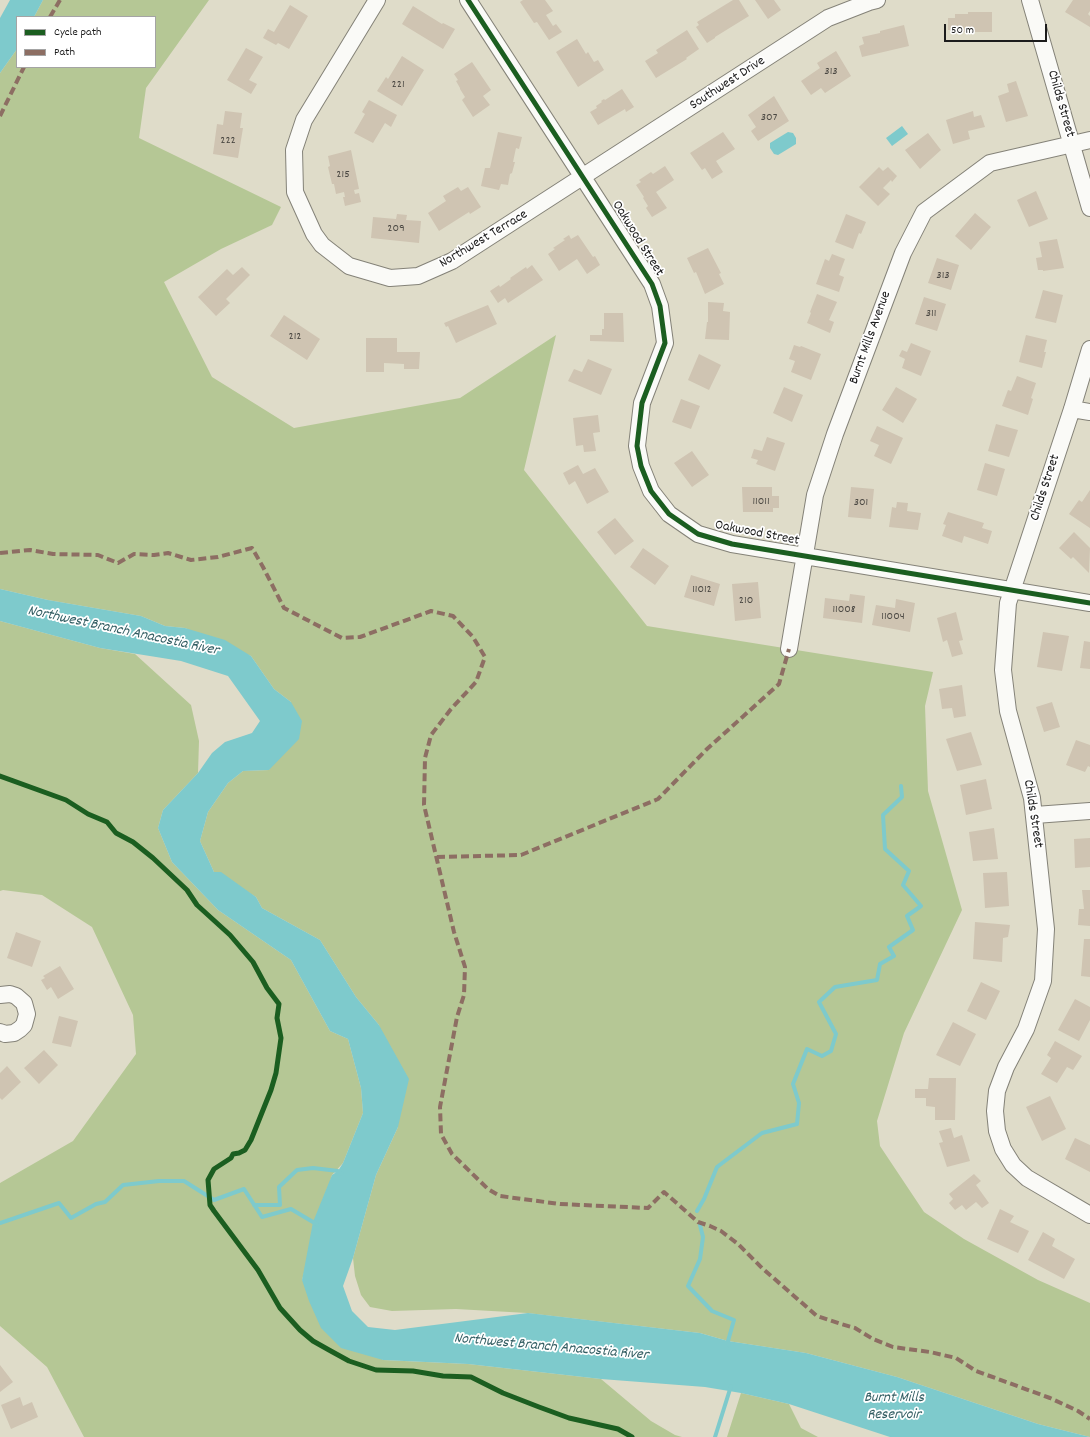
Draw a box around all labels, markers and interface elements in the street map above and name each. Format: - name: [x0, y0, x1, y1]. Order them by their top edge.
- legend: [16, 16, 156, 68]
- scale bar: [946, 16, 1049, 42]
- text: 50 m: [951, 22, 974, 39]
- text: Cycle path: [54, 24, 102, 41]
- text: Path: [54, 44, 75, 61]
- street label: Southwest Drive: [687, 53, 769, 115]
- house number: 313: [824, 65, 838, 79]
- street label: Childs Street: [1042, 69, 1078, 139]
- house number: 221: [391, 78, 405, 92]
- house number: 307: [761, 111, 777, 125]
- house number: 222: [220, 134, 236, 148]
- house number: 215: [336, 168, 350, 182]
- street label: Oakwood Street: [607, 198, 667, 280]
- street label: Northwest Terrace: [437, 207, 531, 273]
- house number: 209: [387, 222, 405, 236]
- house number: 313: [936, 269, 950, 283]
- street label: Burnt Mills Avenue: [846, 289, 896, 387]
- house number: 311: [926, 307, 936, 321]
- house number: 212: [288, 330, 302, 344]
- street label: Childs Street: [1027, 453, 1065, 523]
- house number: 11011: [752, 495, 770, 509]
- house number: 301: [854, 496, 868, 510]
- street label: Oakwood Street: [713, 518, 801, 550]
- house number: 11012: [692, 583, 712, 597]
- house number: 210: [739, 594, 753, 608]
- water label: Northwest Branch Anacostia River: [26, 603, 220, 661]
- house number: 11008: [832, 603, 856, 617]
- house number: 11004: [881, 610, 905, 624]
- street label: Childs Street: [1018, 779, 1046, 849]
- water label: Northwest Branch Anacostia River: [453, 1331, 649, 1365]
- water label: Burnt Mills Reservoir: [864, 1390, 924, 1425]

